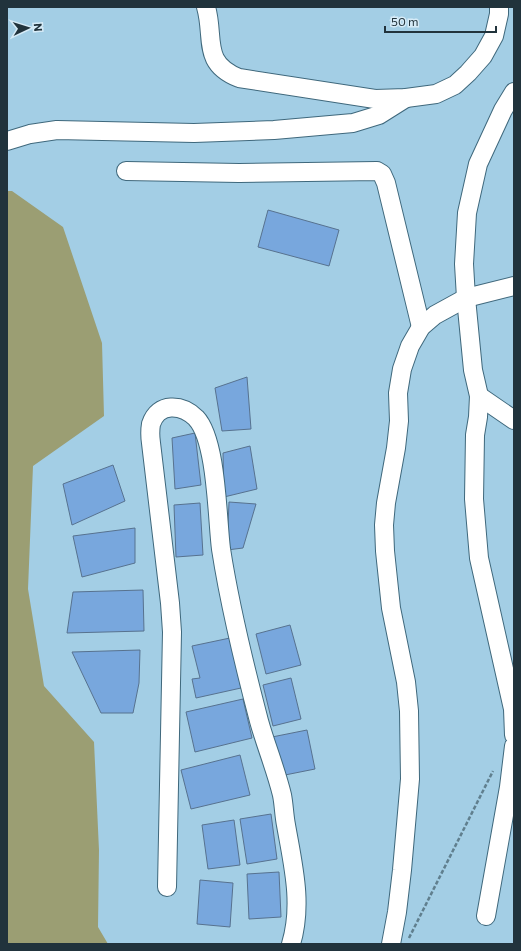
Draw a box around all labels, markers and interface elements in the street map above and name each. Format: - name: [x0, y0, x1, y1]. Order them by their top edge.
- north arrow: [8, 8, 48, 48]
- scale bar: [385, 8, 496, 34]
- text: 50 m: [391, 14, 419, 28]
- text: N: [32, 23, 45, 32]

